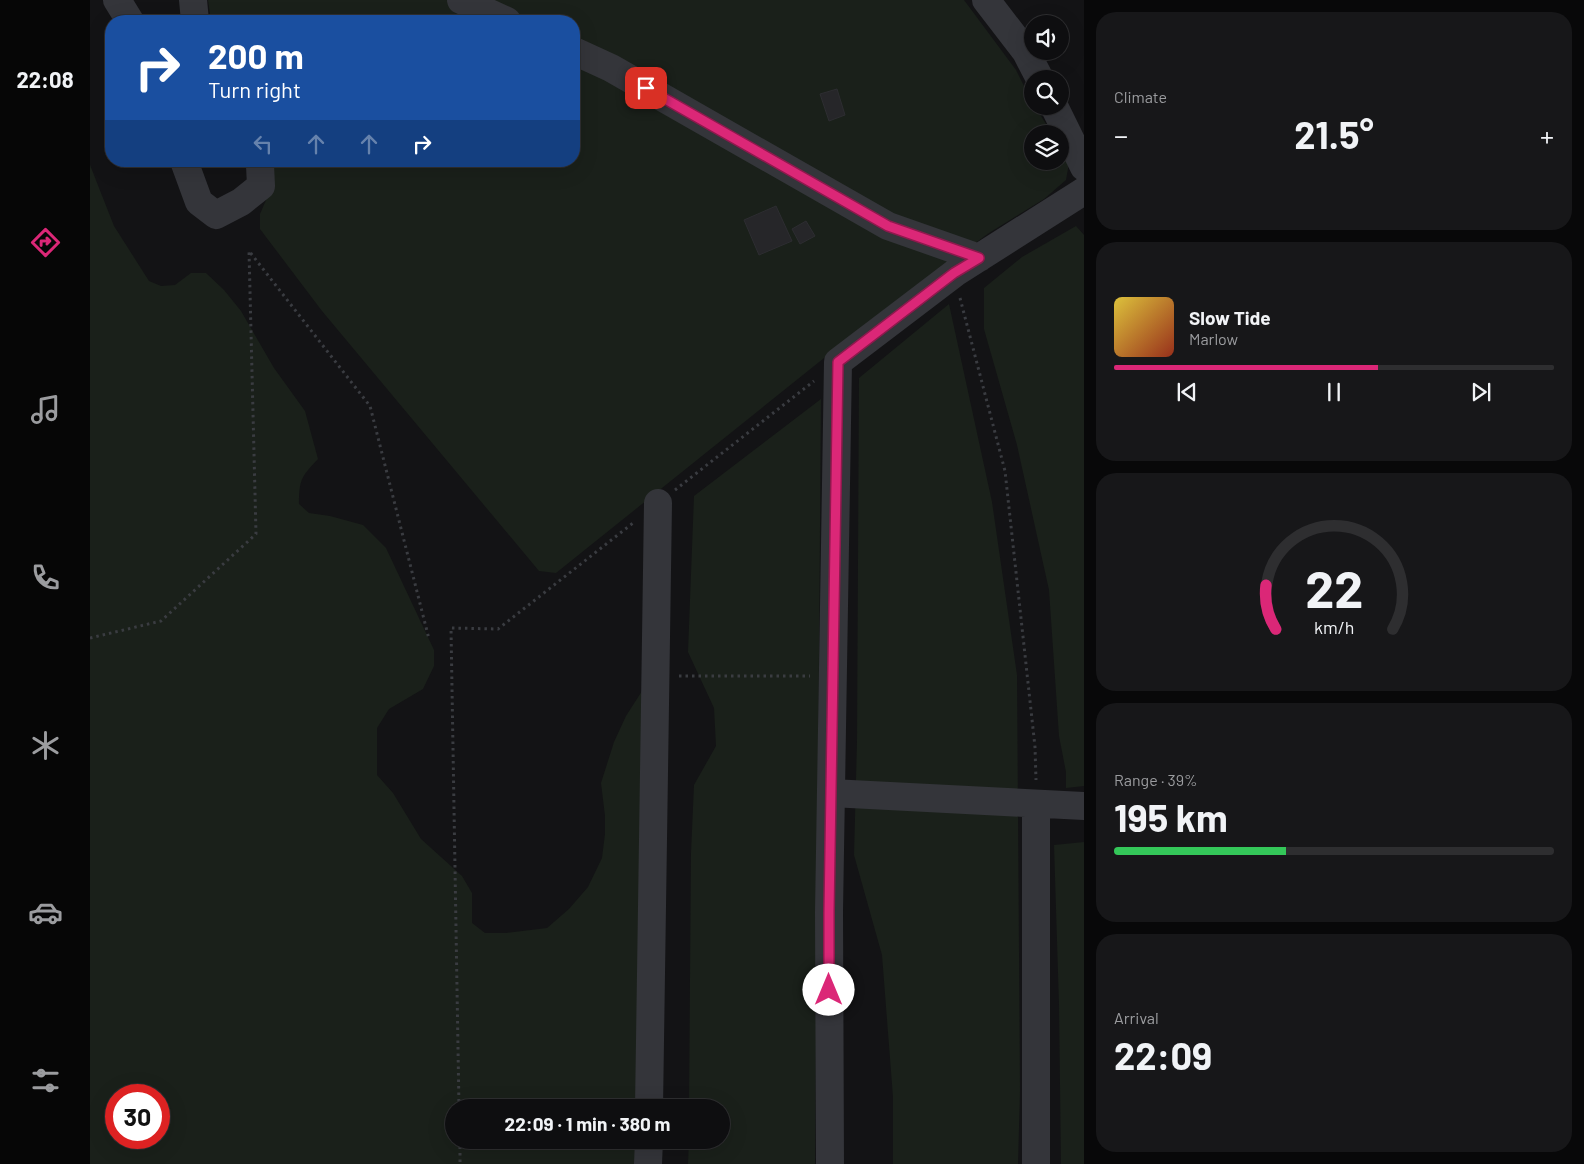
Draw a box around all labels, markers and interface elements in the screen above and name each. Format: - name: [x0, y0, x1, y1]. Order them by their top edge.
- map controls: [1024, 15, 1069, 170]
- button: sound: [1024, 15, 1069, 60]
- text: 200 m: [208, 34, 304, 76]
- icon: right: [125, 35, 190, 100]
- text: 22:08: [16, 66, 74, 92]
- pin: [625, 67, 667, 109]
- button: search: [1024, 70, 1069, 115]
- icon: arrive: [632, 74, 660, 102]
- text: Turn right: [208, 76, 301, 102]
- text: Climate: [1114, 87, 1167, 106]
- text: 21.5°: [1294, 111, 1374, 157]
- text: −: [1114, 118, 1128, 152]
- text: +: [1540, 118, 1554, 152]
- button: layers: [1024, 125, 1069, 170]
- icon: left: [249, 130, 277, 158]
- icon: ahead: [302, 130, 330, 158]
- icon: ahead: [355, 130, 383, 158]
- icon: right: [408, 130, 436, 158]
- icon: directions: [28, 225, 63, 260]
- text: Slow Tide: [1189, 306, 1271, 329]
- text: Marlow: [1189, 329, 1238, 348]
- icon: previous: [1173, 378, 1201, 406]
- icon: pause: [1320, 378, 1348, 406]
- icon: next: [1467, 378, 1495, 406]
- icon: music: [28, 392, 63, 427]
- text: 22: [1305, 556, 1363, 618]
- icon: phone: [28, 560, 63, 595]
- text: km/h: [1314, 616, 1354, 638]
- icon: climate: [28, 728, 63, 763]
- text: Range · 39%: [1114, 770, 1198, 789]
- text: 195 km: [1114, 794, 1228, 840]
- icon: car: [28, 895, 63, 930]
- position arrow: [802, 963, 854, 1015]
- text: Arrival: [1114, 1008, 1159, 1027]
- text: 22:09: [1114, 1032, 1212, 1078]
- icon: filters: [28, 1063, 63, 1098]
- speed limit sign: 30: [105, 1084, 170, 1149]
- text: 22:09 · 1 min · 380 m: [505, 1112, 670, 1135]

